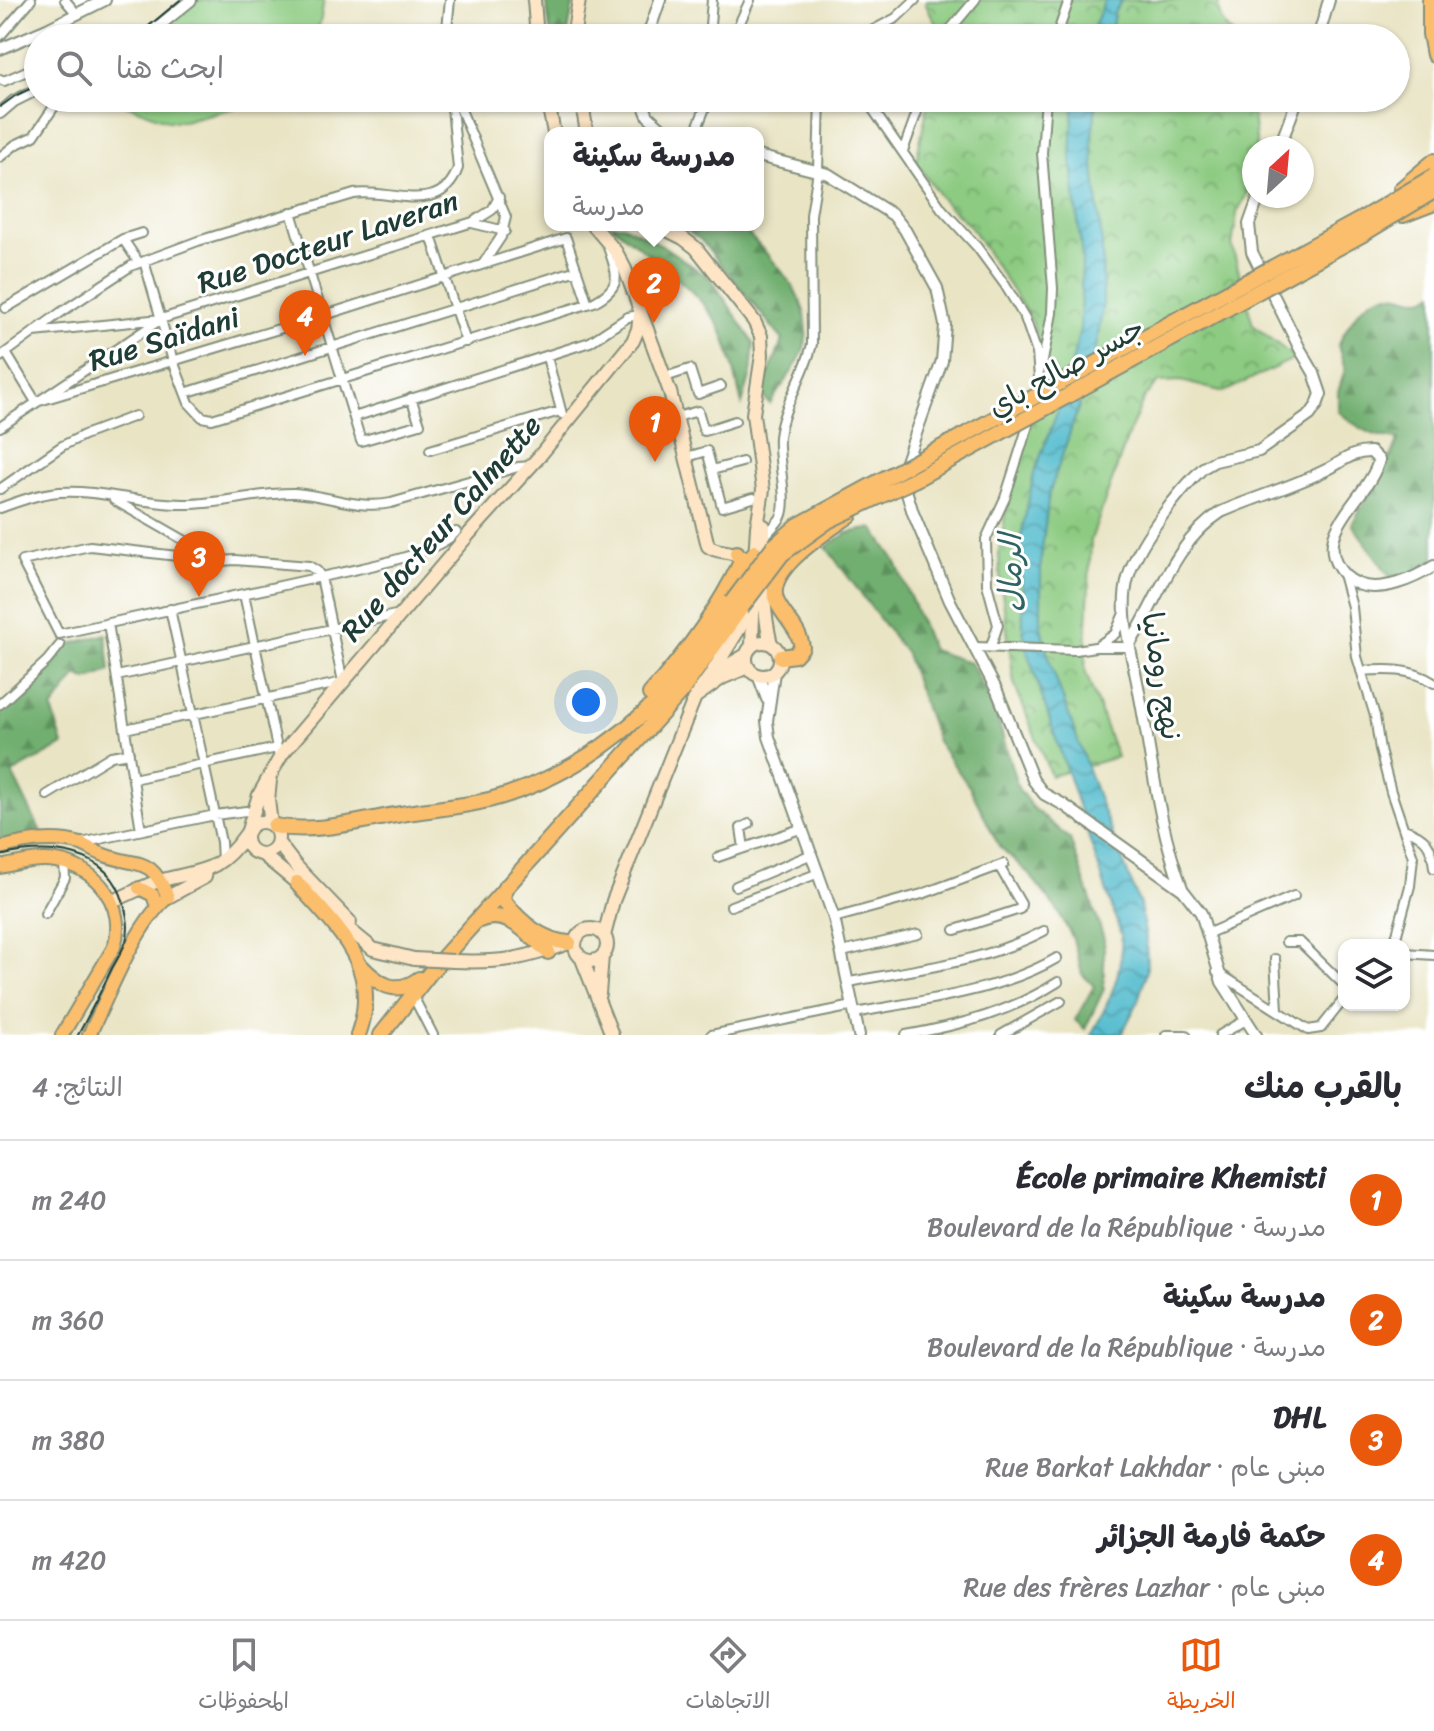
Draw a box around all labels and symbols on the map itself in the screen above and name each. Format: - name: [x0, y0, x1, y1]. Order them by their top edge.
- north arrow: [1242, 136, 1314, 208]
- street label: Rue Docteur Laveran: [190, 174, 466, 310]
- pin: 2: [628, 257, 680, 323]
- street label: Rue Saïdani: [82, 290, 248, 388]
- pin: 4: [279, 290, 331, 356]
- street label: جسر صالح باي: [977, 301, 1155, 433]
- pin: 1: [629, 396, 681, 462]
- street label: Rue docteur Calmette: [326, 402, 556, 654]
- water label: الرمال: [982, 530, 1039, 612]
- pin: 3: [173, 531, 225, 597]
- street label: نهج رومانيا: [1125, 608, 1199, 744]
- your location: [566, 682, 606, 722]

